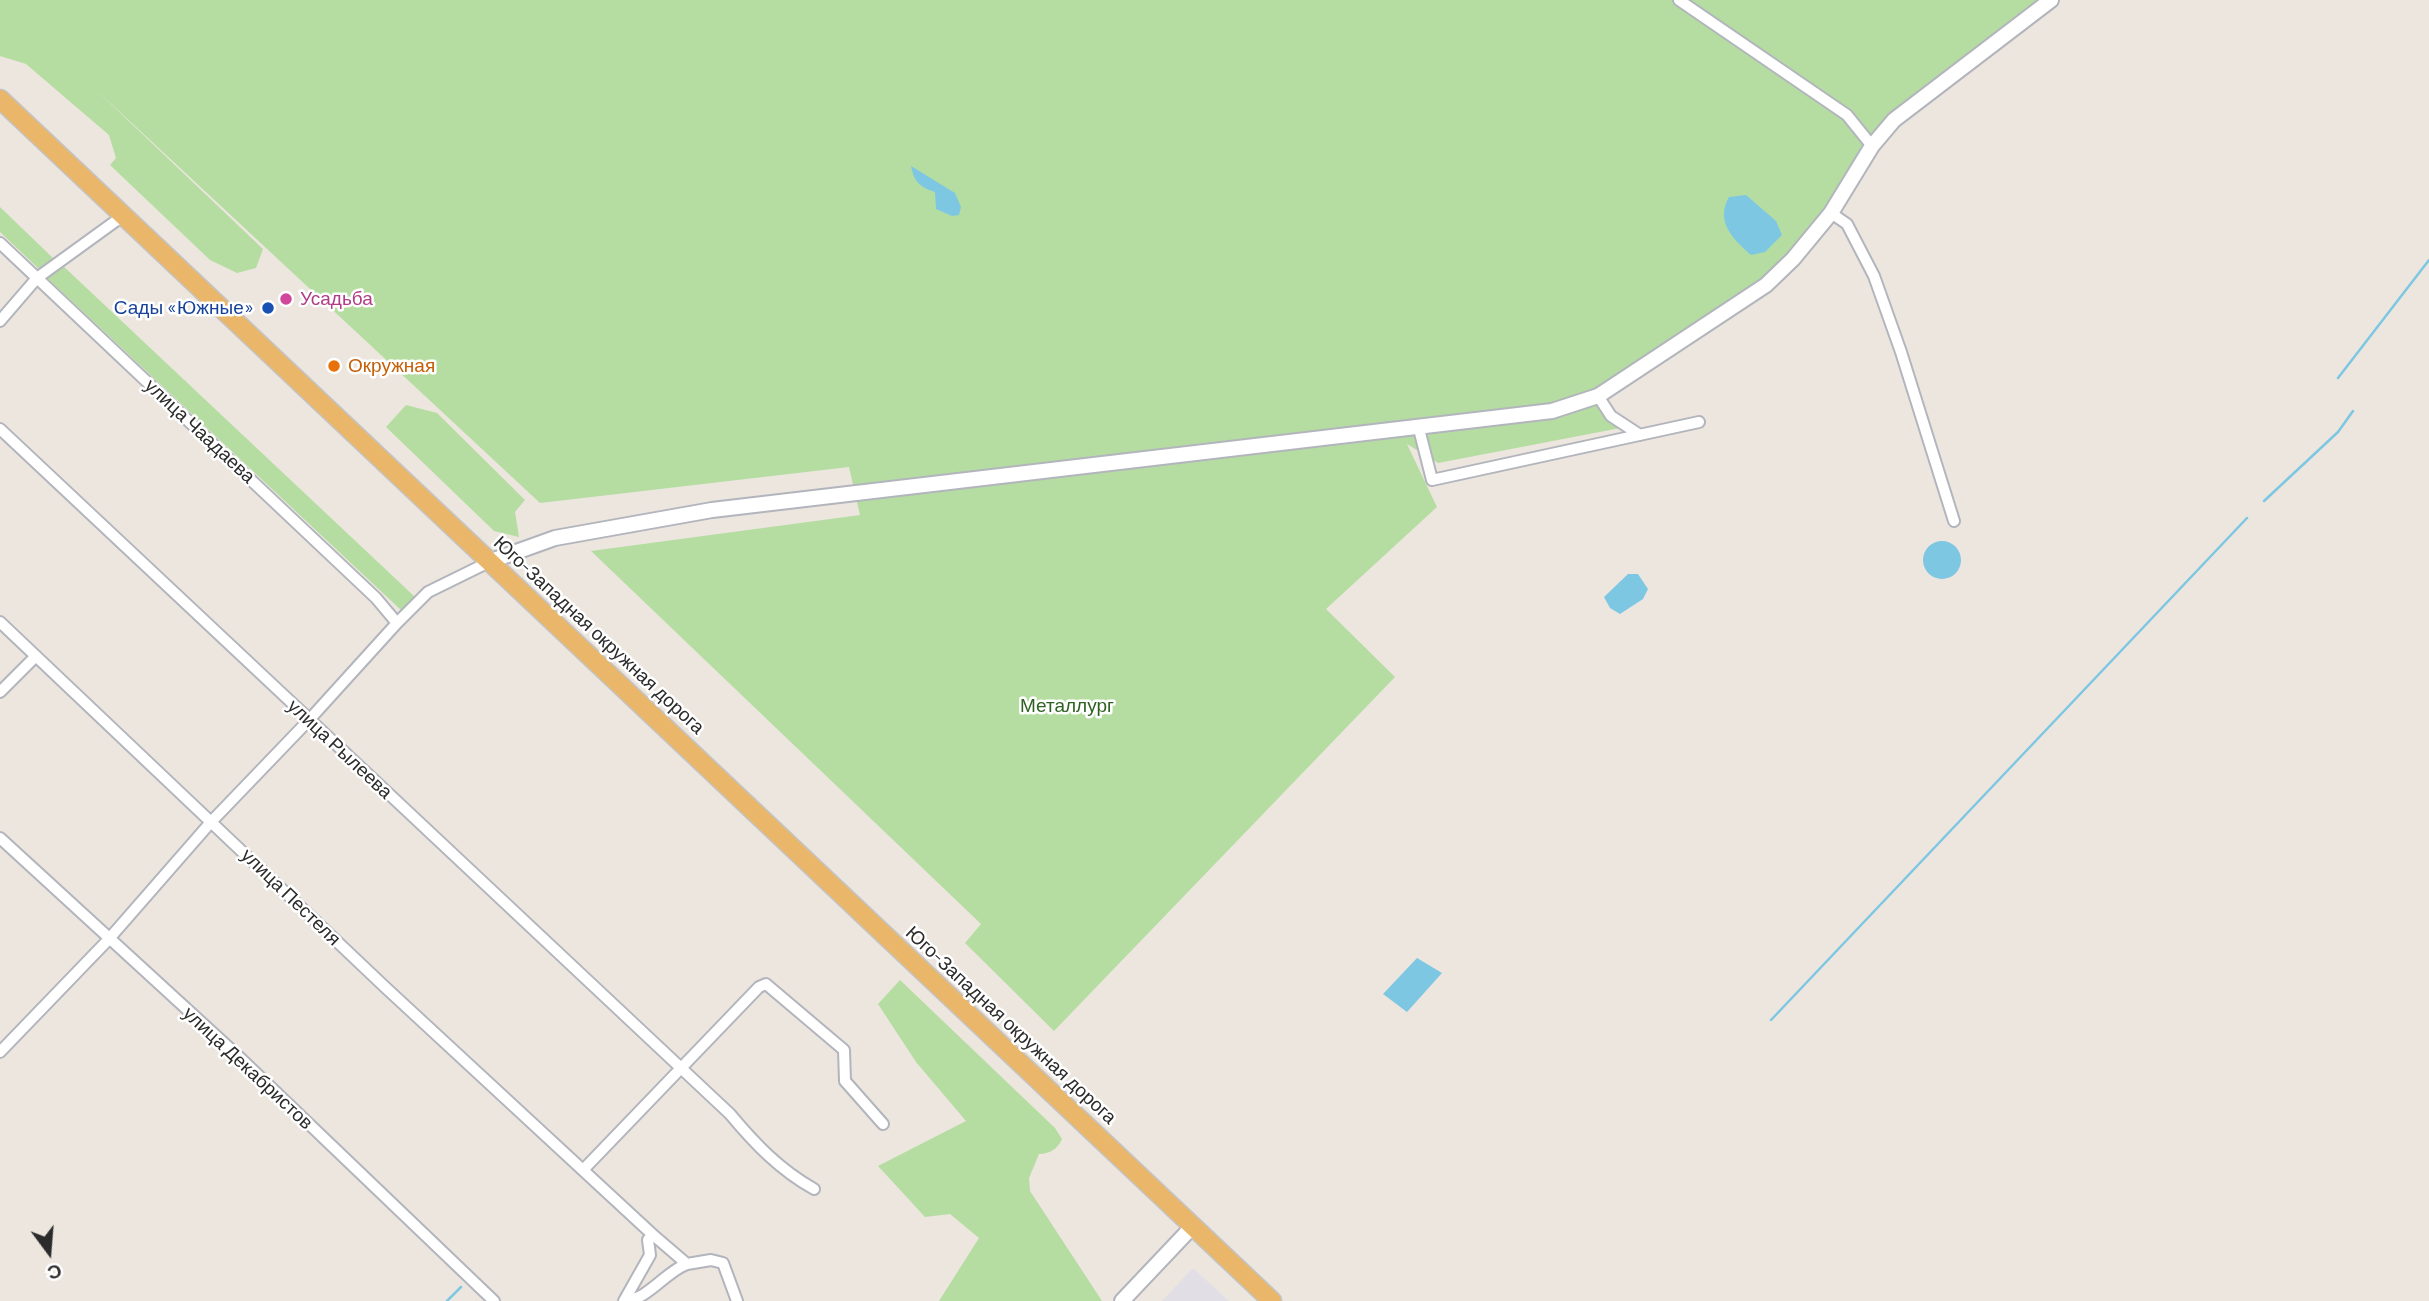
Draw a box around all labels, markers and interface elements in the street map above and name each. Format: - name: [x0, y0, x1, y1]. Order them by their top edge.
- place label: Усадьба: [300, 288, 373, 310]
- marker: Усадьба: [278, 291, 294, 307]
- place label: Сады «Южные»: [114, 297, 254, 319]
- marker: Сады «Южные»: [260, 300, 276, 316]
- place label: Окружная: [348, 355, 435, 377]
- marker: Окружная: [326, 358, 342, 374]
- street label: улица Чаадаева: [140, 374, 260, 488]
- street label: Юго-Западная окружная дорога: [489, 531, 709, 739]
- street label: улица Рылеева: [283, 695, 397, 803]
- park label: Металлург: [1020, 695, 1114, 717]
- street label: улица Пестеля: [236, 844, 346, 950]
- street label: Юго-Западная окружная дорога: [901, 921, 1121, 1129]
- street label: улица Декабристов: [178, 1002, 318, 1134]
- north arrow: [14, 1217, 84, 1287]
- text: С: [45, 1260, 65, 1286]

